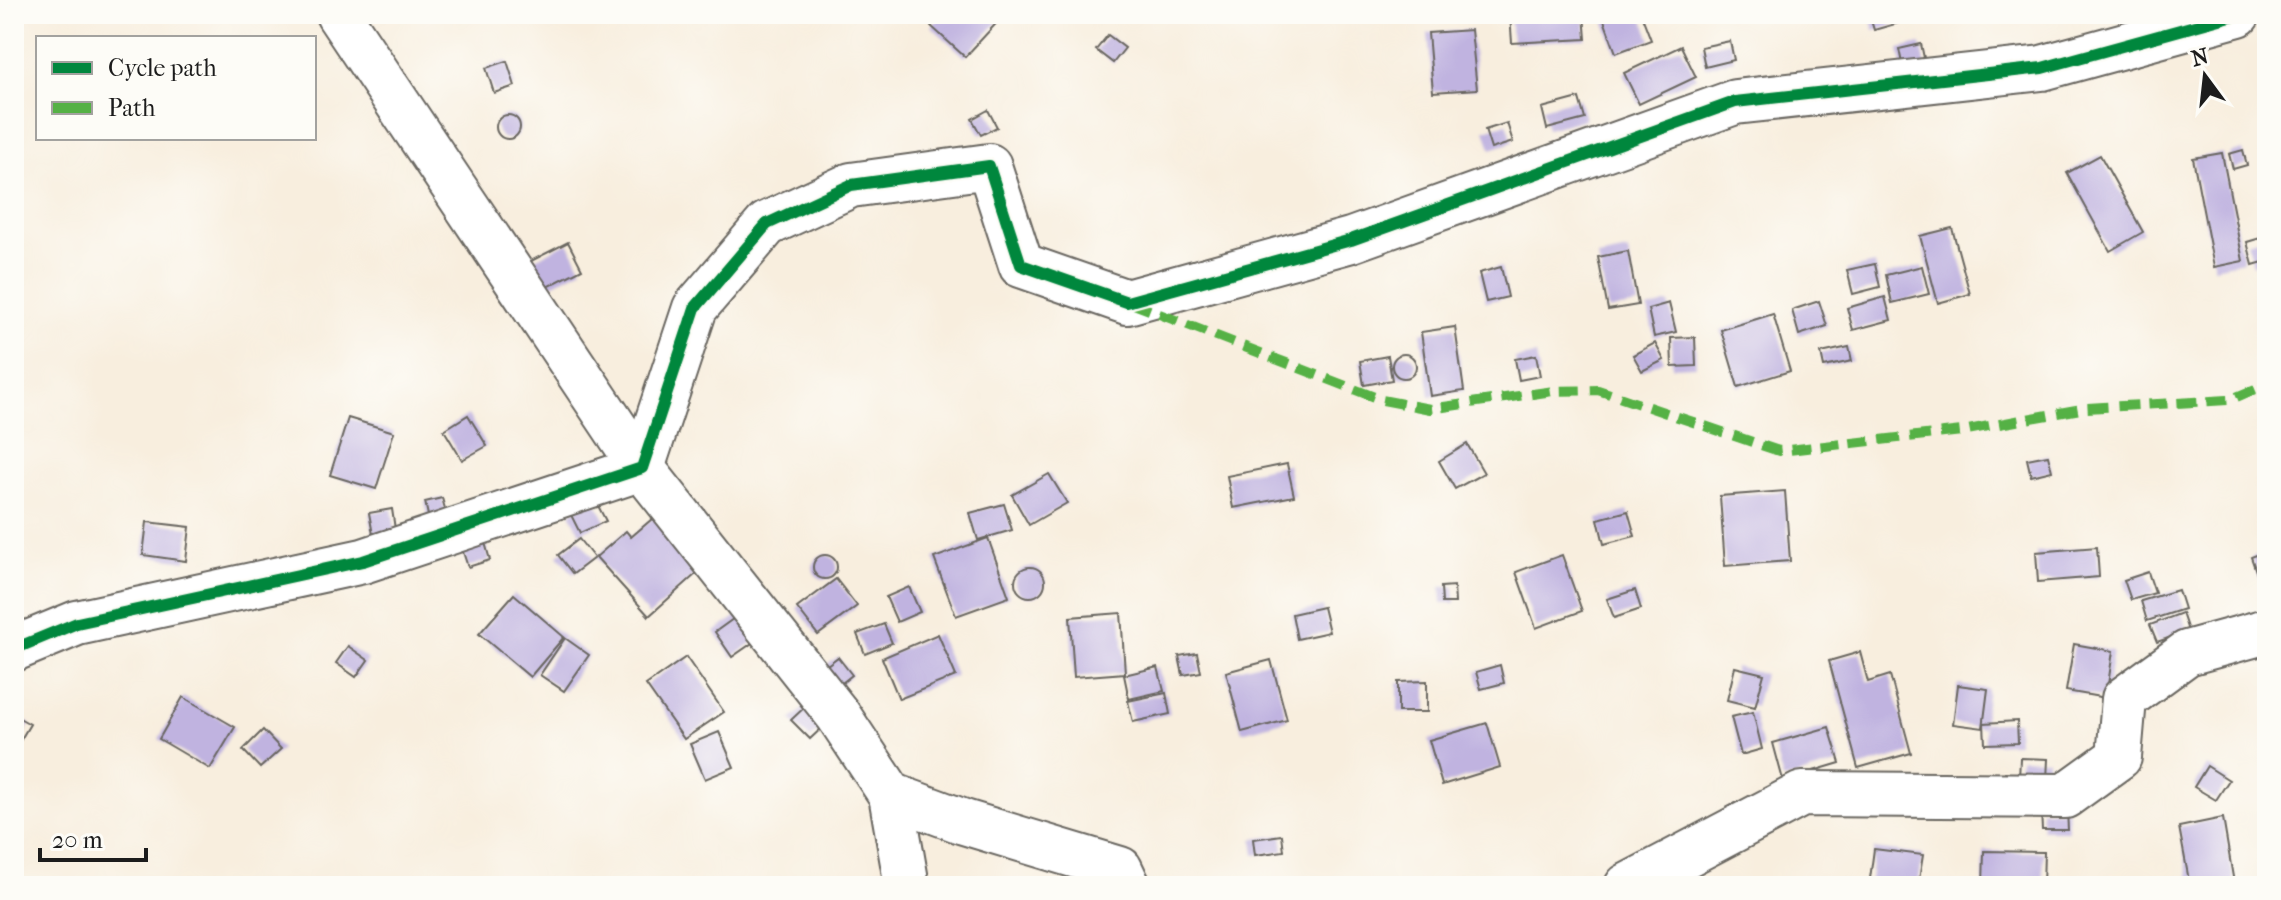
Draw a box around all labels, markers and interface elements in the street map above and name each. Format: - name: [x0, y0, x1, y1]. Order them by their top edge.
- legend: [36, 36, 316, 140]
- north arrow: [2165, 36, 2245, 116]
- text: N: [2189, 43, 2212, 72]
- text: Cycle path: [108, 54, 217, 82]
- text: Path: [108, 94, 156, 122]
- scale bar: [40, 812, 146, 862]
- text: 20 m: [52, 826, 103, 854]

